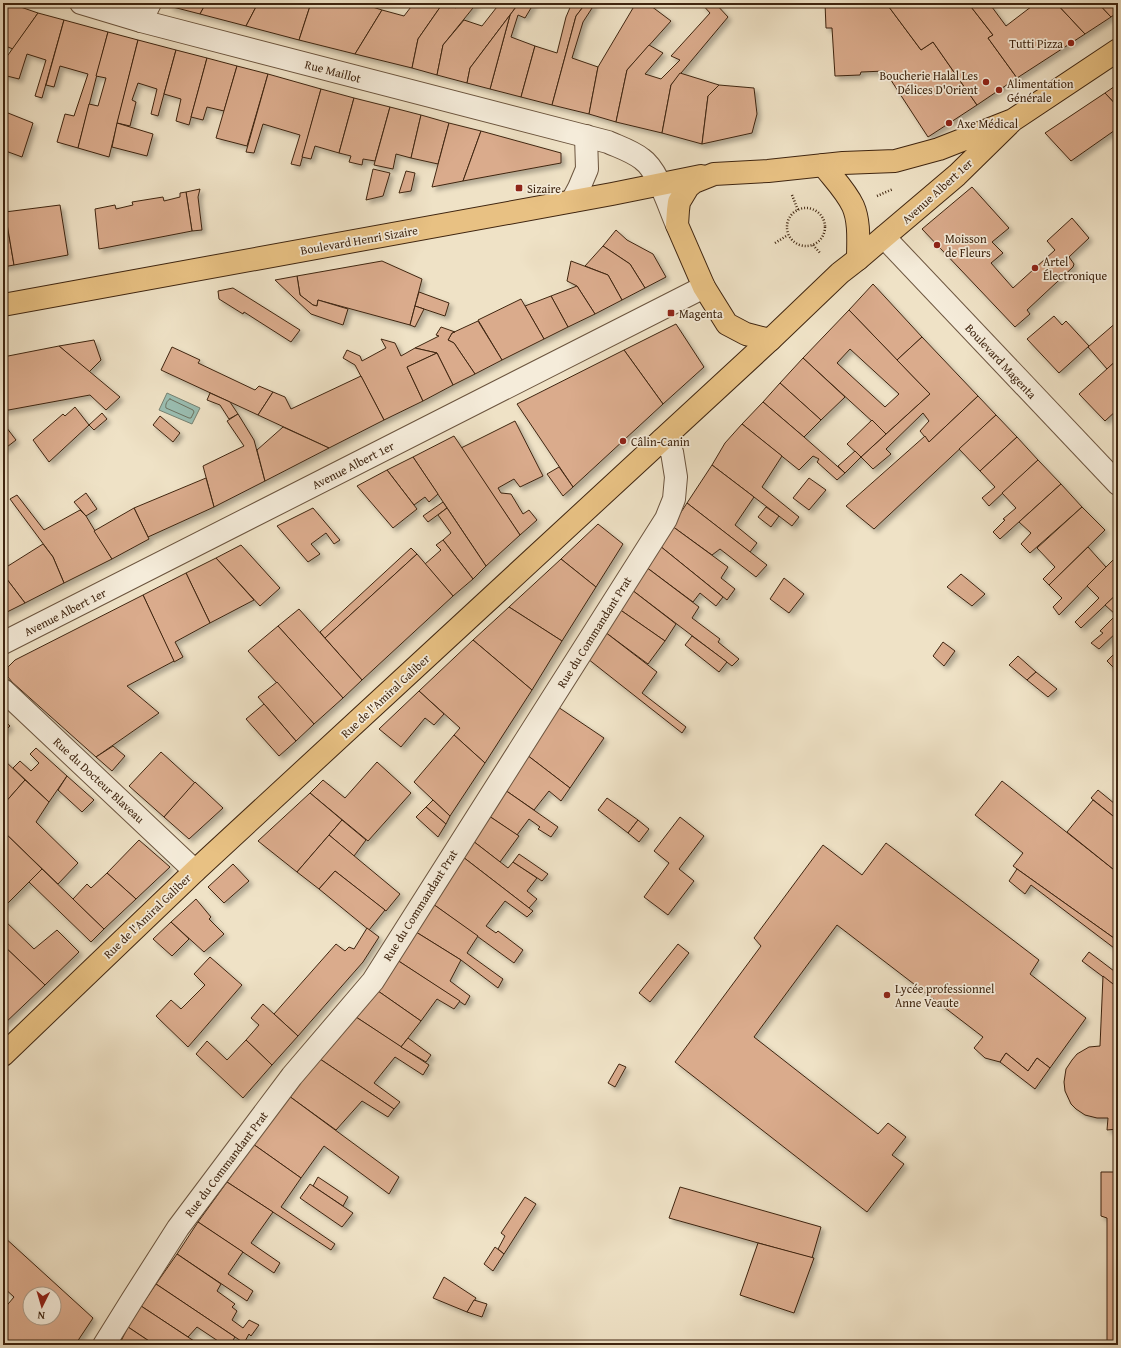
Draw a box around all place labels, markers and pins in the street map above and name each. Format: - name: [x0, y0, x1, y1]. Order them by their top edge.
- place label: Tutti Pizza: [1009, 35, 1063, 52]
- marker: Tutti Pizza: [1066, 38, 1076, 48]
- place label: Boucherie Halal Les Délices D'Orient: [880, 67, 979, 98]
- place label: Alimentation Générale: [1007, 75, 1074, 106]
- marker: Boucherie Halal Les Délices D'Orient: [981, 77, 991, 87]
- marker: Alimentation Générale: [994, 85, 1004, 95]
- place label: Axe Médical: [957, 115, 1019, 132]
- marker: Axe Médical: [944, 118, 954, 128]
- place label: Sizaire: [527, 180, 561, 197]
- marker: Sizaire: [514, 183, 524, 193]
- place label: Moisson de Fleurs: [945, 230, 991, 261]
- marker: Moisson de Fleurs: [932, 240, 942, 250]
- place label: Artel Électronique: [1043, 253, 1107, 284]
- marker: Artel Électronique: [1030, 263, 1040, 273]
- place label: Magenta: [679, 305, 723, 322]
- marker: Magenta: [666, 308, 676, 318]
- place label: Câlin-Canin: [631, 433, 690, 450]
- marker: Câlin-Canin: [618, 436, 628, 446]
- place label: Lycée professionnel Anne Veaute: [895, 980, 995, 1011]
- marker: Lycée professionnel Anne Veaute: [882, 990, 892, 1000]

